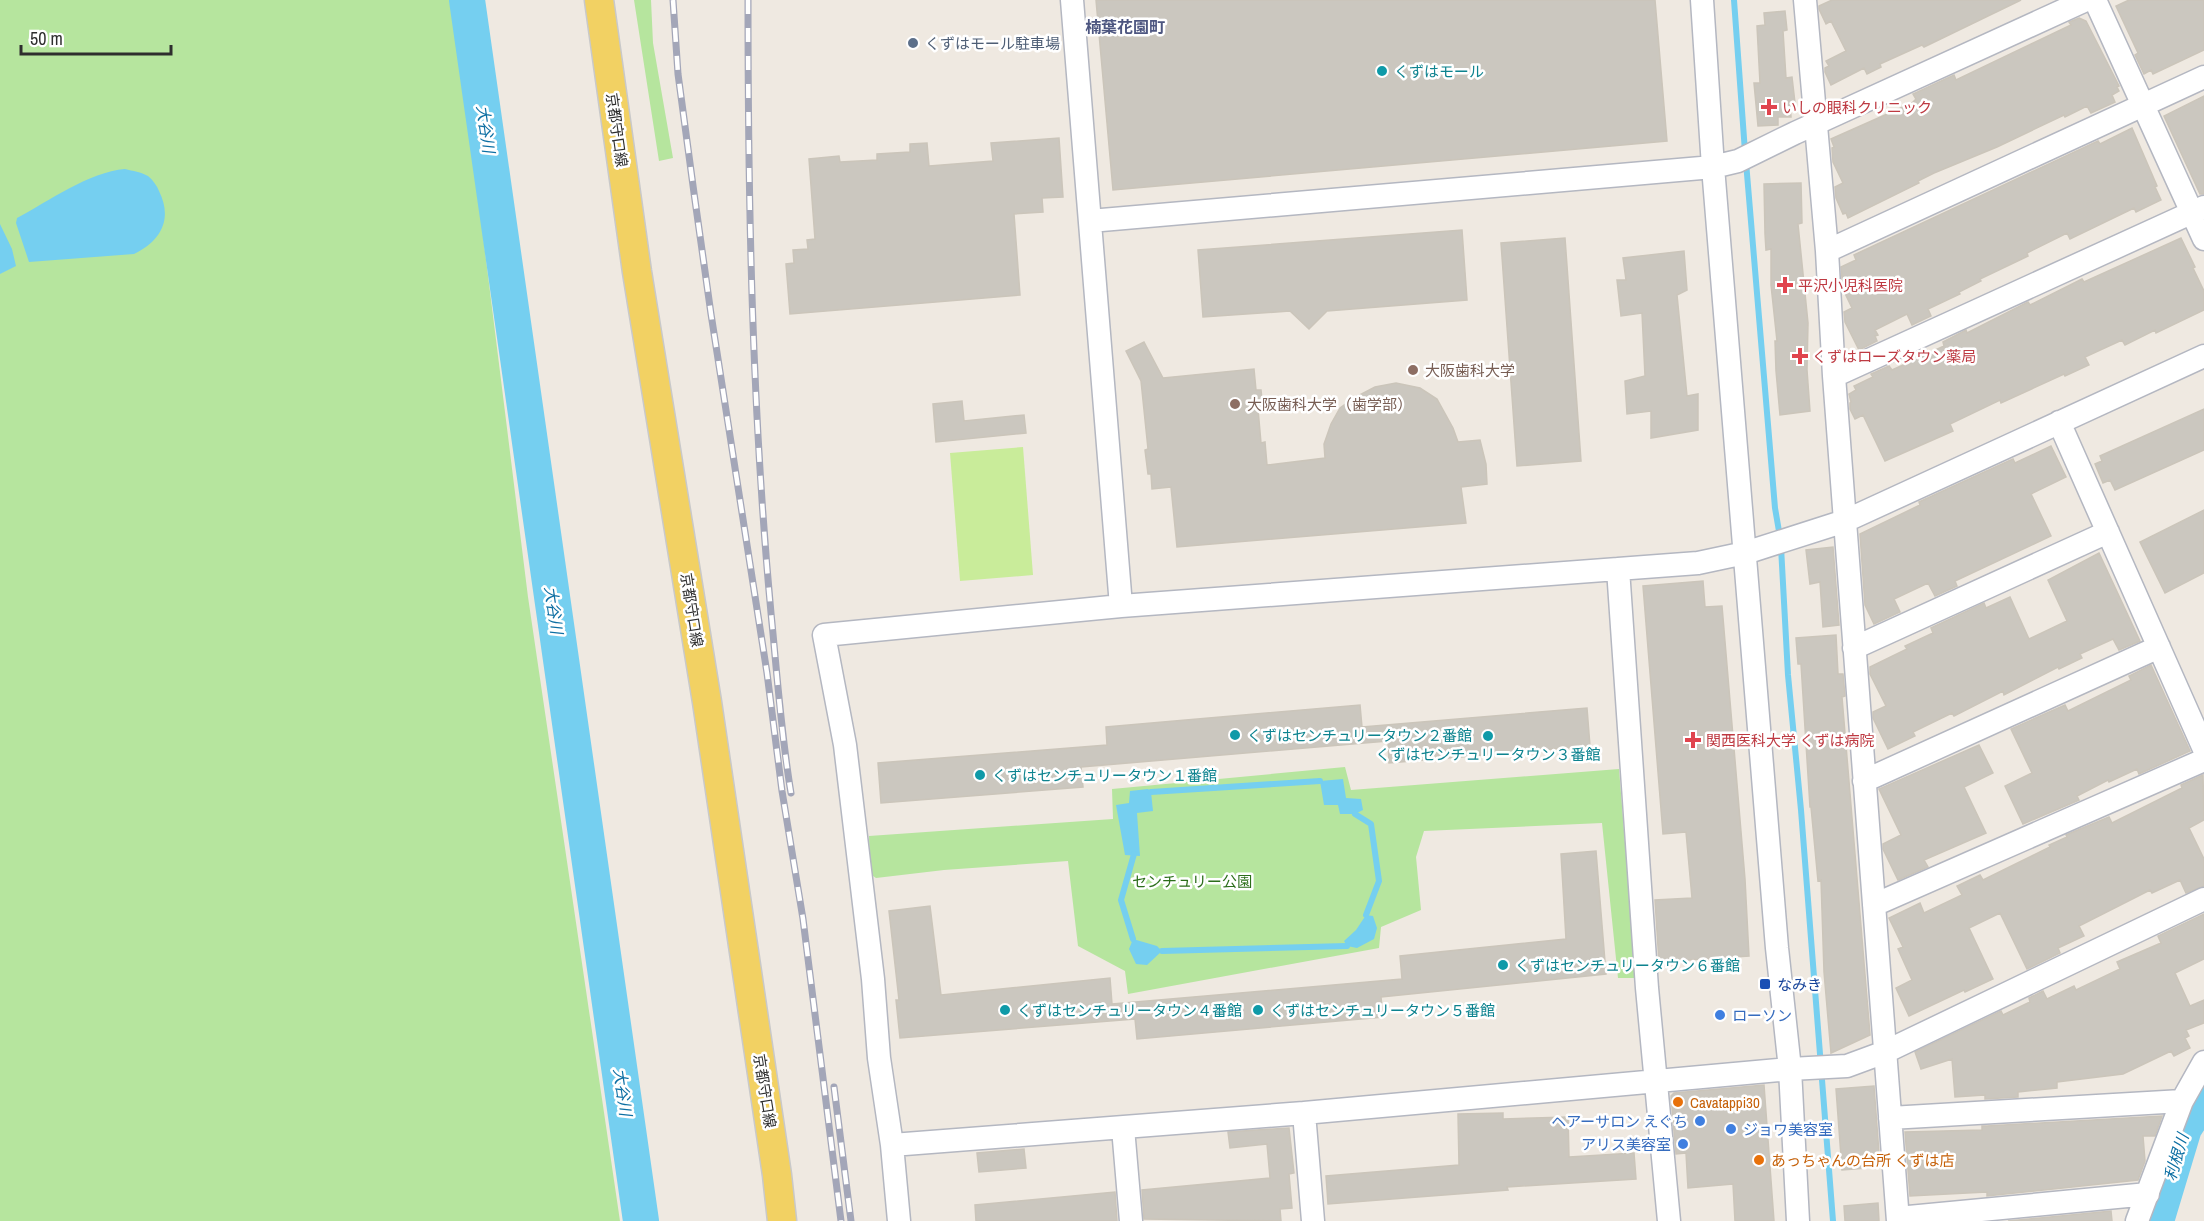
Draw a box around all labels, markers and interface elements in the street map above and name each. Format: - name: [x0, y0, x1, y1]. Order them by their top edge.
- district label: 楠葉花園町: [1085, 16, 1165, 38]
- scale bar: [21, 18, 171, 56]
- text: 50 m: [30, 26, 63, 51]
- place label: くずはモール駐車場: [925, 33, 1060, 54]
- marker: くずはモール駐車場: [906, 36, 920, 50]
- place label: くずはモール: [1394, 61, 1484, 82]
- marker: くずはモール: [1375, 64, 1389, 78]
- street label: 京都守口線: [601, 91, 633, 169]
- place label: いしの眼科クリニック: [1782, 97, 1932, 118]
- marker: いしの眼科クリニック: [1760, 98, 1778, 116]
- water label: 大谷川: [472, 104, 501, 156]
- place label: 平沢小児科医院: [1798, 275, 1903, 296]
- marker: 平沢小児科医院: [1776, 276, 1794, 294]
- place label: くずはローズタウン薬局: [1812, 346, 1976, 367]
- marker: くずはローズタウン薬局: [1793, 349, 1807, 363]
- place label: 大阪歯科大学: [1425, 360, 1515, 381]
- marker: 大阪歯科大学: [1406, 363, 1420, 377]
- place label: 大阪歯科大学（歯学部）: [1247, 394, 1412, 415]
- marker: 大阪歯科大学（歯学部）: [1228, 397, 1242, 411]
- street label: 京都守口線: [676, 571, 708, 649]
- water label: 大谷川: [540, 585, 569, 637]
- place label: くずはセンチュリータウン２番館: [1247, 725, 1472, 746]
- marker: くずはセンチュリータウン２番館: [1228, 728, 1242, 742]
- marker: くずはセンチュリータウン３番館: [1481, 729, 1495, 743]
- place label: 関西医科大学 くずは病院: [1706, 730, 1874, 751]
- marker: 関西医科大学 くずは病院: [1684, 731, 1702, 749]
- place label: くずはセンチュリータウン３番館: [1375, 744, 1601, 765]
- place label: くずはセンチュリータウン１番館: [992, 765, 1217, 786]
- marker: くずはセンチュリータウン１番館: [973, 768, 987, 782]
- park label: センチュリー公園: [1132, 871, 1252, 892]
- place label: くずはセンチュリータウン６番館: [1515, 955, 1740, 976]
- marker: くずはセンチュリータウン６番館: [1496, 958, 1510, 972]
- place label: なみき: [1777, 974, 1822, 995]
- marker: なみき: [1758, 977, 1772, 991]
- place label: くずはセンチュリータウン４番館: [1017, 1000, 1242, 1021]
- place label: くずはセンチュリータウン５番館: [1270, 1000, 1495, 1021]
- marker: くずはセンチュリータウン４番館: [998, 1003, 1012, 1017]
- marker: くずはセンチュリータウン５番館: [1251, 1003, 1265, 1017]
- place label: ローソン: [1732, 1005, 1792, 1026]
- marker: ローソン: [1713, 1008, 1727, 1022]
- street label: 京都守口線: [749, 1052, 781, 1130]
- water label: 大谷川: [609, 1067, 638, 1119]
- place label: Cavatappi30: [1690, 1092, 1760, 1113]
- marker: Cavatappi30: [1671, 1095, 1685, 1109]
- place label: ヘアーサロン えぐち: [1551, 1111, 1688, 1132]
- marker: ヘアーサロン えぐち: [1693, 1114, 1707, 1128]
- place label: ジョワ美容室: [1743, 1119, 1833, 1140]
- marker: ジョワ美容室: [1724, 1122, 1738, 1136]
- water label: 利根川: [2158, 1129, 2194, 1183]
- place label: アリス美容室: [1581, 1134, 1671, 1155]
- marker: アリス美容室: [1676, 1137, 1690, 1151]
- place label: あっちゃんの台所 くずは店: [1771, 1150, 1954, 1171]
- marker: あっちゃんの台所 くずは店: [1752, 1153, 1766, 1167]

